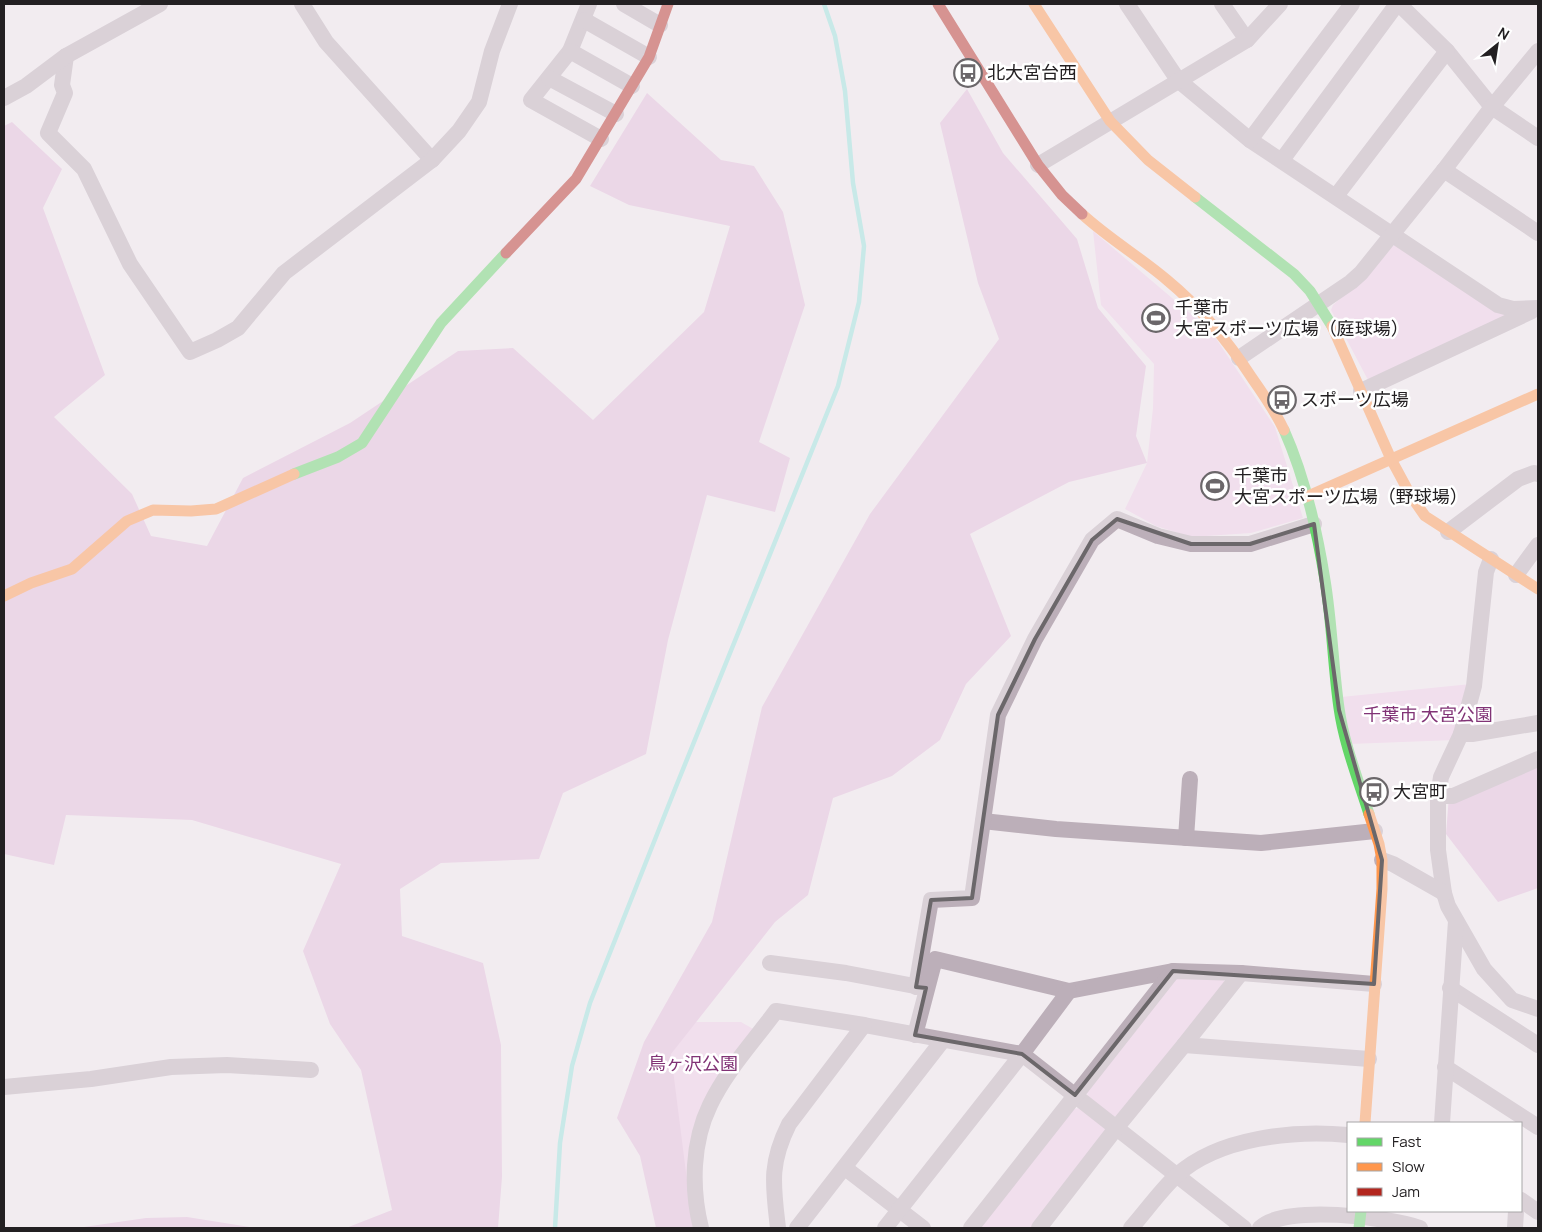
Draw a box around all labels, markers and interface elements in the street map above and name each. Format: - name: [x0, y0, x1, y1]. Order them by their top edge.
- north arrow: [1472, 20, 1522, 70]
- text: N: [1495, 23, 1513, 44]
- bus stop icon: 北大宮台西: [953, 58, 983, 88]
- place label: 北大宮台西: [987, 60, 1077, 84]
- place label: 千葉市 大宮スポーツ広場（庭球場）: [1175, 295, 1409, 340]
- sports icon: 千葉市 大宮スポーツ広場（庭球場）: [1141, 303, 1171, 333]
- bus stop icon: スポーツ広場: [1267, 385, 1297, 415]
- place label: スポーツ広場: [1301, 387, 1409, 411]
- place label: 千葉市 大宮スポーツ広場（野球場）: [1234, 463, 1468, 508]
- sports icon: 千葉市 大宮スポーツ広場（野球場）: [1200, 471, 1230, 501]
- park label: 千葉市 大宮公園: [1363, 702, 1493, 726]
- bus stop icon: 大宮町: [1359, 777, 1389, 807]
- place label: 大宮町: [1393, 779, 1447, 803]
- park label: 鳥ヶ沢公園: [648, 1051, 738, 1075]
- legend: [1347, 1122, 1522, 1212]
- text: Fast: [1392, 1131, 1421, 1152]
- text: Slow: [1392, 1156, 1425, 1177]
- text: Jam: [1392, 1181, 1420, 1202]

